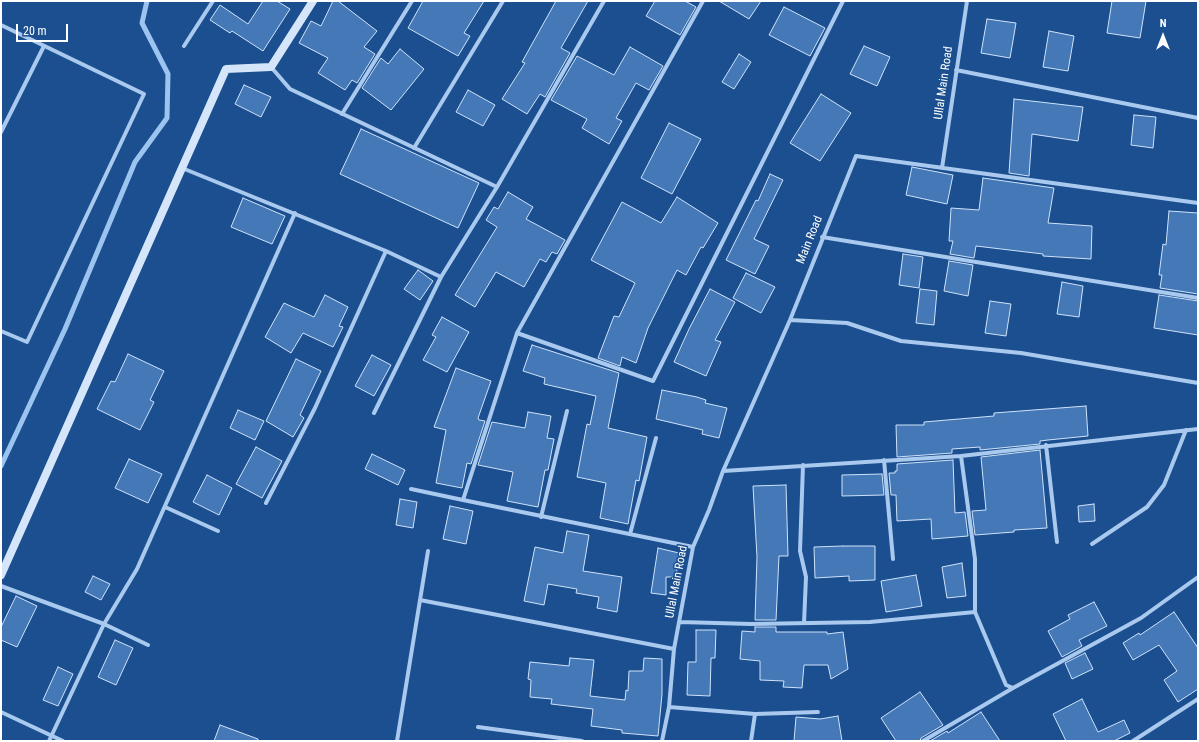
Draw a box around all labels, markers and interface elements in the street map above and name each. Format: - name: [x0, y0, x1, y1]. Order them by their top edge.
- scale bar: [18, 16, 70, 42]
- north arrow: [1143, 16, 1183, 56]
- text: N: [1160, 17, 1166, 30]
- text: 20 m: [23, 24, 47, 38]
- street label: Ullal Main Road: [932, 45, 956, 121]
- street label: Main Road: [794, 214, 826, 266]
- street label: Ullal Main Road: [663, 544, 691, 620]

